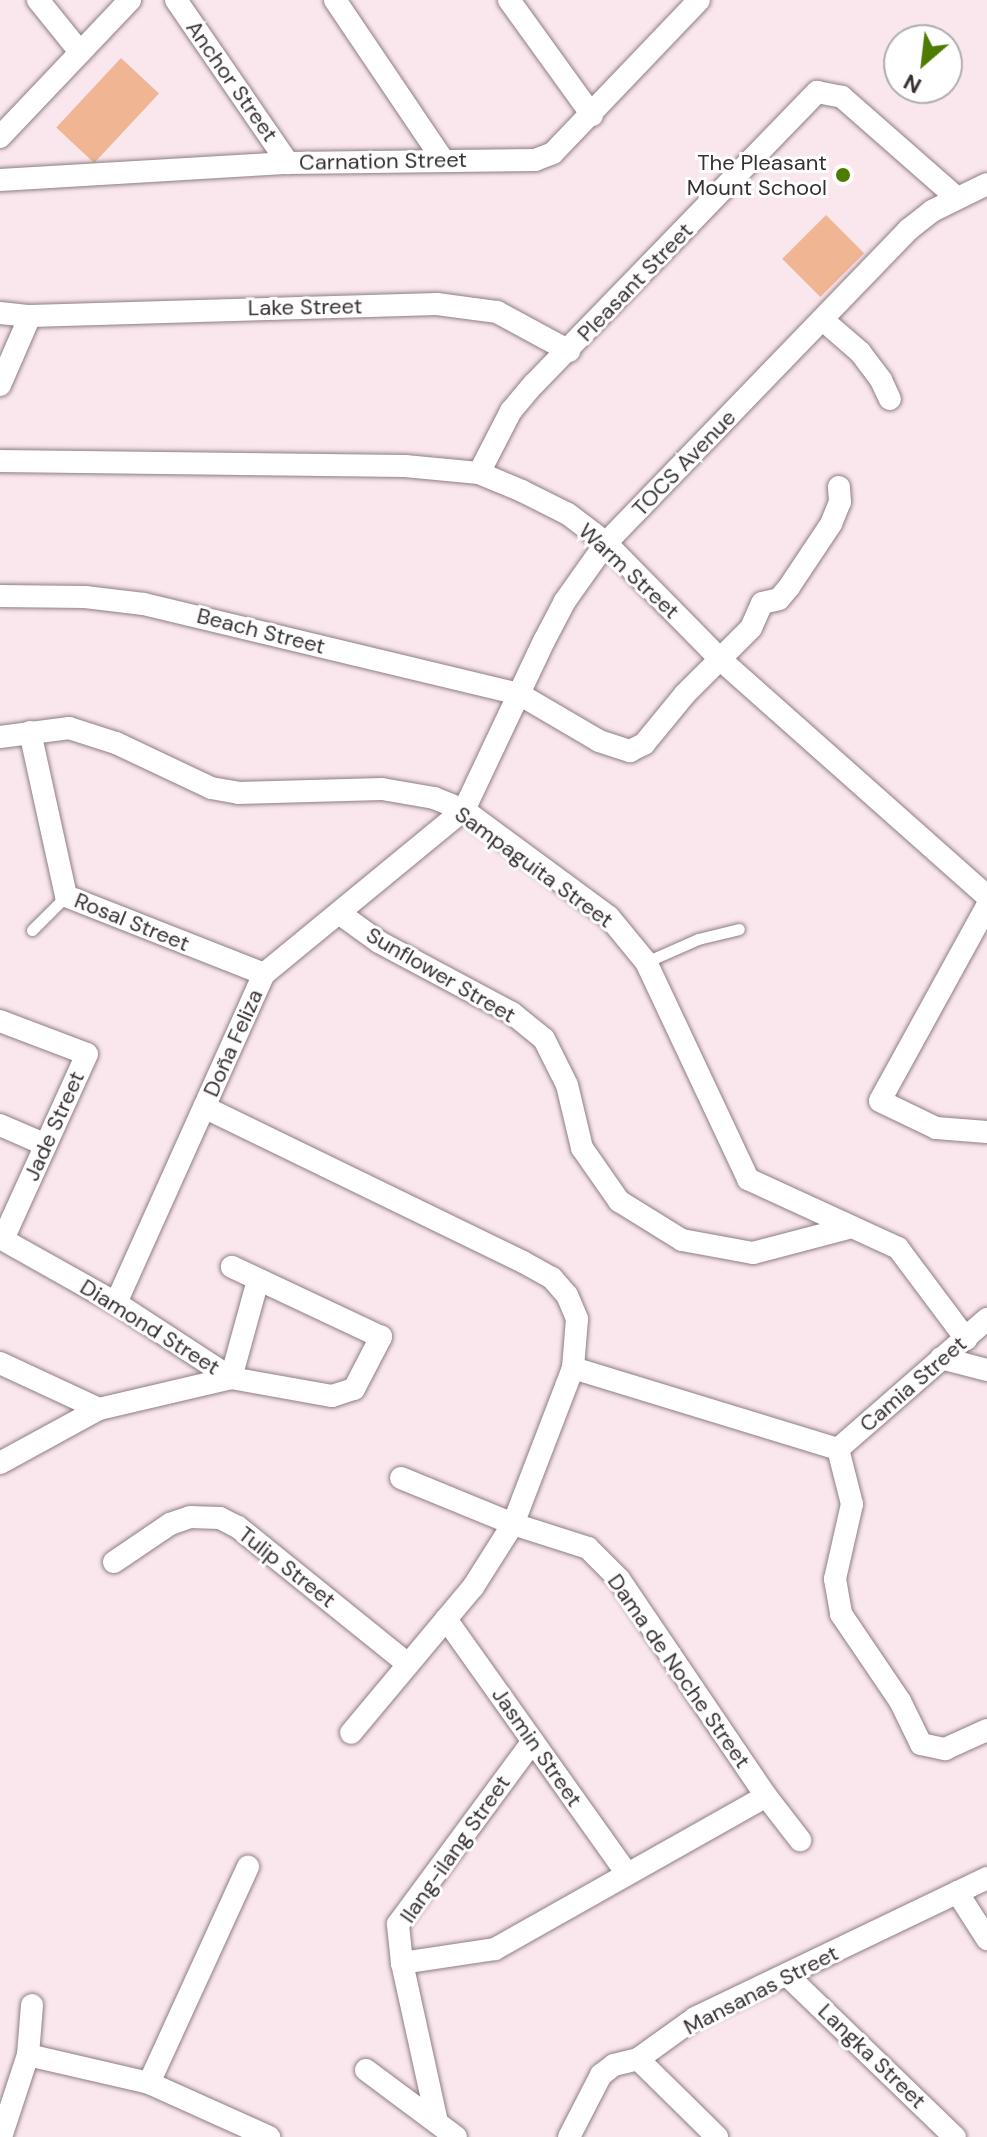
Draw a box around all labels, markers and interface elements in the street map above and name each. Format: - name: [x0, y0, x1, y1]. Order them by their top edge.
- street label: Anchor Street: [181, 15, 283, 147]
- north arrow: [883, 24, 963, 104]
- text: N: [899, 67, 926, 100]
- street label: Carnation Street: [299, 146, 467, 176]
- place label: The Pleasant Mount School: [687, 149, 827, 200]
- marker: The Pleasant Mount School: [834, 166, 852, 184]
- street label: Pleasant Street: [572, 217, 698, 347]
- street label: Lake Street: [248, 293, 362, 321]
- street label: TOCS Avenue: [627, 404, 741, 522]
- street label: Warm Street: [573, 518, 685, 624]
- street label: Beach Street: [194, 602, 328, 660]
- street label: Sampaguita Street: [450, 801, 618, 933]
- street label: Rosal Street: [71, 887, 193, 957]
- street label: Sunflower Street: [362, 922, 520, 1028]
- street label: Doña Feliza: [198, 985, 268, 1101]
- street label: Jade Street: [18, 1067, 90, 1185]
- street label: Diamond Street: [75, 1274, 225, 1380]
- street label: Camia Street: [854, 1330, 972, 1438]
- street label: Tulip Street: [233, 1521, 341, 1613]
- street label: Dama de Noche Street: [602, 1569, 756, 1773]
- street label: Jasmin Street: [486, 1682, 588, 1812]
- street label: Ilang-ilang Street: [394, 1770, 516, 1928]
- street label: Mansanas Street: [679, 1940, 843, 2040]
- street label: Langka Street: [813, 1998, 931, 2114]

